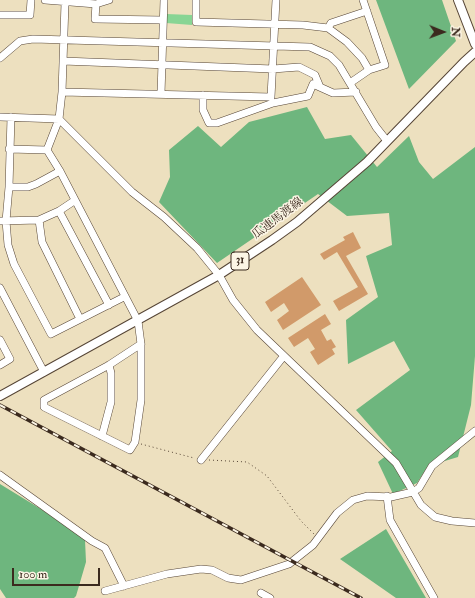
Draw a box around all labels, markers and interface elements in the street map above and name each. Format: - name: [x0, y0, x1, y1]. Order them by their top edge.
- north arrow: [423, 12, 463, 52]
- text: N: [449, 27, 462, 37]
- street label: 瓜連馬渡線: [250, 195, 306, 243]
- road number: 31: [231, 252, 249, 270]
- scale bar: [14, 560, 102, 586]
- text: 100 m: [19, 567, 47, 582]

